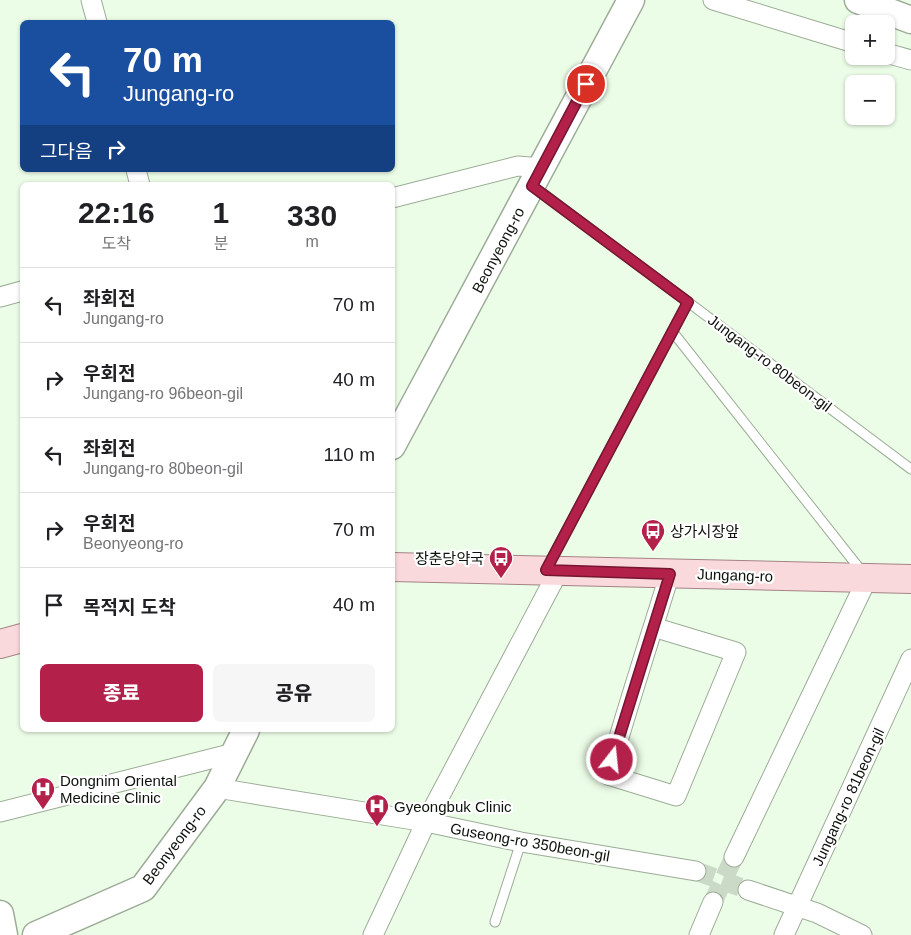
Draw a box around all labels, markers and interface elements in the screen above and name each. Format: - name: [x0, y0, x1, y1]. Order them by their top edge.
- map controls: [845, 15, 895, 125]
- button: +: [845, 15, 895, 65]
- icon: left: [40, 40, 105, 105]
- text: 70 m: [123, 40, 203, 79]
- pin: [565, 63, 607, 105]
- icon: arrive: [572, 70, 600, 98]
- button: −: [845, 75, 895, 125]
- text: Jungang-ro: [123, 81, 234, 106]
- icon: right: [102, 135, 130, 163]
- text: 그다음: [40, 141, 92, 162]
- text: 22:16: [78, 196, 155, 229]
- text: 1: [212, 196, 229, 229]
- text: 330: [287, 199, 337, 232]
- street label: Beonyeong-ro: [468, 204, 528, 296]
- text: m: [305, 233, 319, 250]
- text: 도착: [102, 235, 131, 252]
- text: 분: [213, 235, 228, 252]
- text: 좌회전: [83, 288, 135, 309]
- icon: left: [40, 291, 68, 319]
- text: 70 m: [333, 294, 375, 315]
- text: Jungang-ro: [83, 310, 164, 327]
- street label: Jungang-ro 80beon-gil: [705, 311, 835, 415]
- text: 우회전: [83, 363, 135, 384]
- icon: right: [40, 366, 68, 394]
- text: 40 m: [333, 369, 375, 390]
- text: Jungang-ro 96beon-gil: [83, 385, 243, 402]
- text: 좌회전: [83, 438, 135, 459]
- icon: left: [40, 441, 68, 469]
- text: 110 m: [324, 444, 375, 465]
- text: Jungang-ro 80beon-gil: [83, 460, 243, 477]
- text: 우회전: [83, 513, 135, 534]
- icon: right: [40, 516, 68, 544]
- bus stop icon: 상가시장앞: [640, 518, 666, 552]
- text: 70 m: [333, 519, 375, 540]
- place label: 상가시장앞: [670, 523, 739, 540]
- text: Beonyeong-ro: [83, 535, 184, 552]
- bus stop icon: 장춘당약국: [488, 545, 514, 579]
- place label: 장춘당약국: [415, 550, 484, 567]
- street label: Jungang-ro: [697, 565, 773, 585]
- icon: arrive: [40, 591, 68, 619]
- text: 40 m: [333, 594, 375, 615]
- text: 목적지 도착: [83, 597, 176, 618]
- button: 종료: [40, 664, 203, 722]
- button: 공유: [213, 664, 375, 722]
- street label: Jungang-ro 81beon-gil: [809, 725, 887, 869]
- position arrow: [585, 733, 637, 785]
- place label: Dongnim Oriental Medicine Clinic: [60, 772, 177, 806]
- hospital icon: Dongnim Oriental Medicine Clinic: [30, 776, 56, 810]
- hospital icon: Gyeongbuk Clinic: [364, 793, 390, 827]
- place label: Gyeongbuk Clinic: [394, 798, 512, 815]
- street label: Beonyeong-ro: [139, 802, 209, 888]
- street label: Guseong-ro 350beon-gil: [449, 820, 611, 864]

